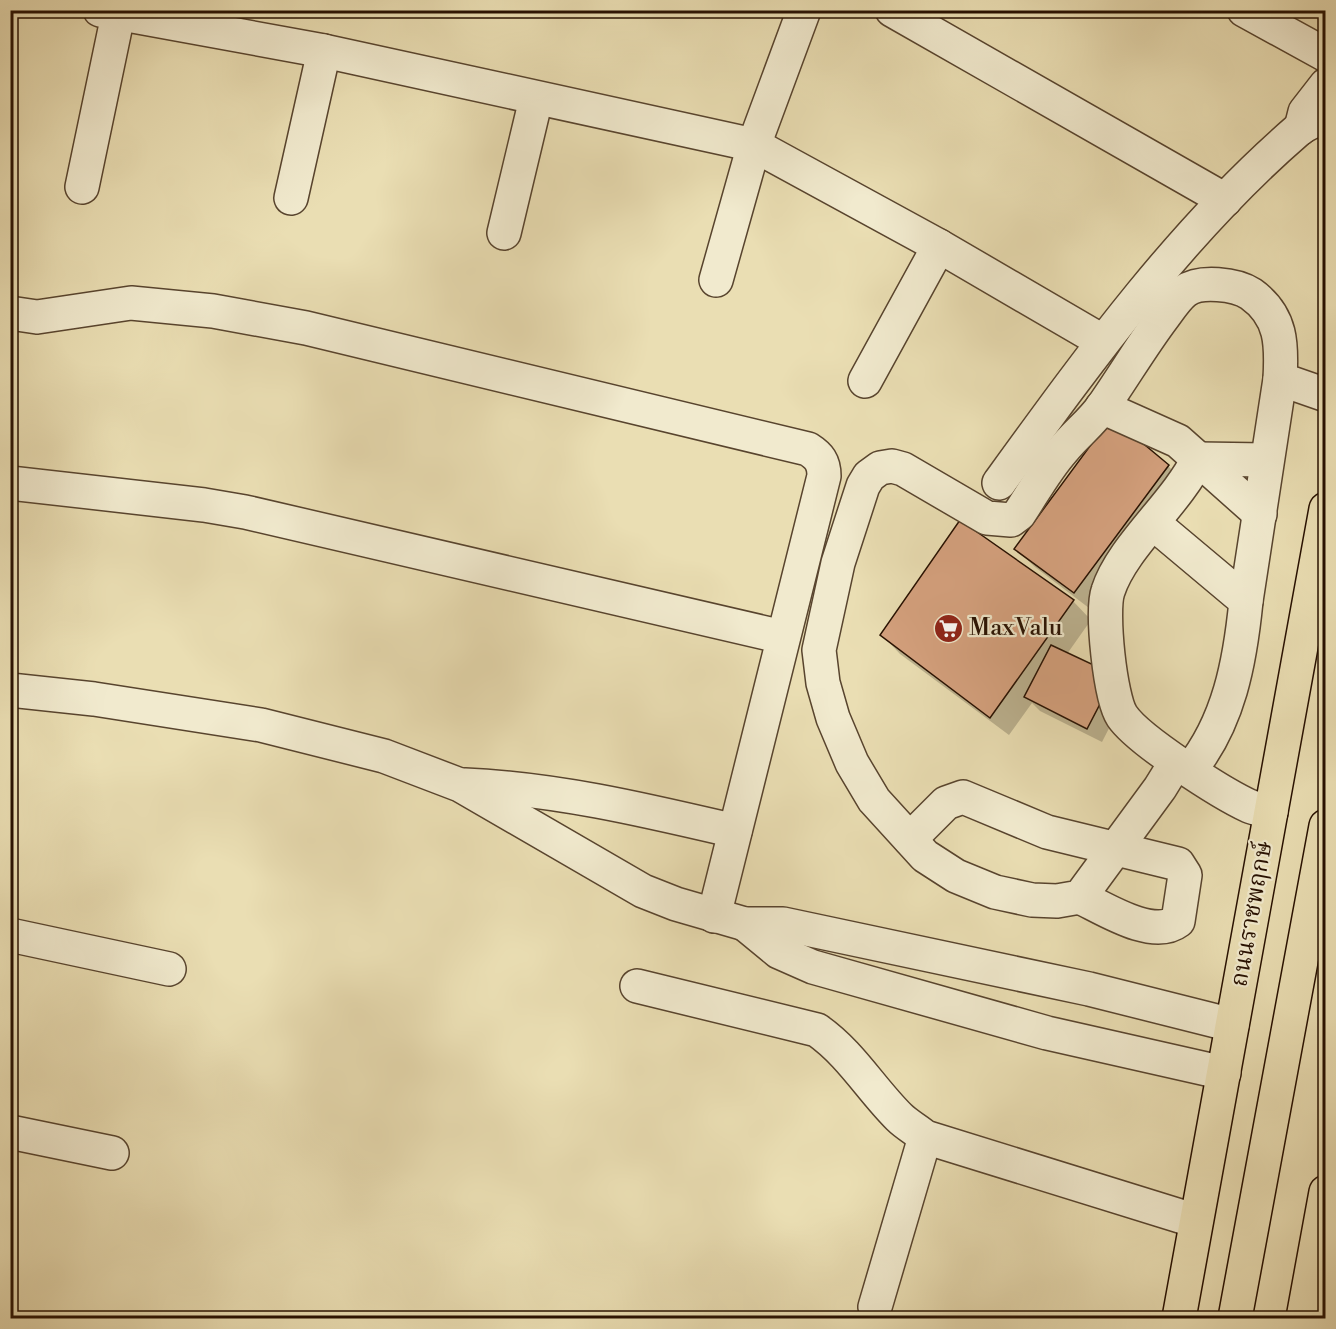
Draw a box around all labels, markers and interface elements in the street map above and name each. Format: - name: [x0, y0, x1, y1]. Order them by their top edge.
- supermarket icon: MaxValu: [932, 612, 964, 644]
- place label: MaxValu: [969, 613, 1063, 643]
- street label: ถนนราชพฤกษ์: [1222, 838, 1280, 989]

